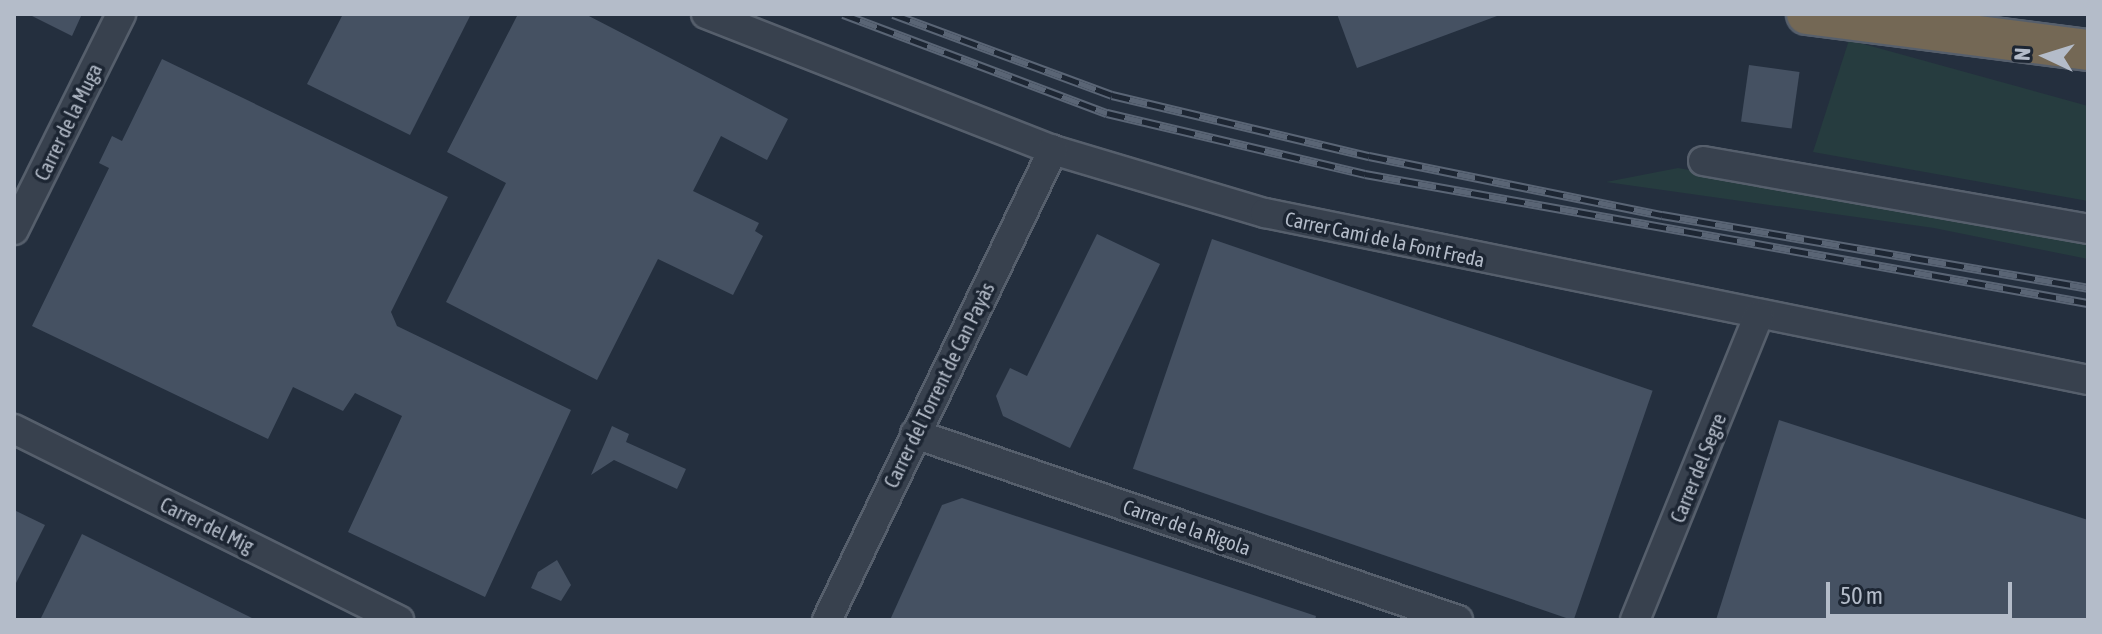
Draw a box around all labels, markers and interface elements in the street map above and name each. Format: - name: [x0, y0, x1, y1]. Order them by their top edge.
- north arrow: [2006, 16, 2086, 96]
- text: N: [2009, 47, 2035, 62]
- street label: Carrer de la Muga: [29, 60, 107, 184]
- street label: Carrer Camí de la Font Freda: [1283, 206, 1487, 272]
- street label: Carrer del Torrent de Can Payàs: [879, 278, 999, 492]
- street label: Carrer del Segre: [1665, 410, 1731, 526]
- street label: Carrer del Mig: [156, 492, 258, 558]
- street label: Carrer de la Rigola: [1120, 494, 1254, 560]
- scale bar: [1830, 566, 2016, 616]
- text: 50 m: [1840, 582, 1883, 609]

